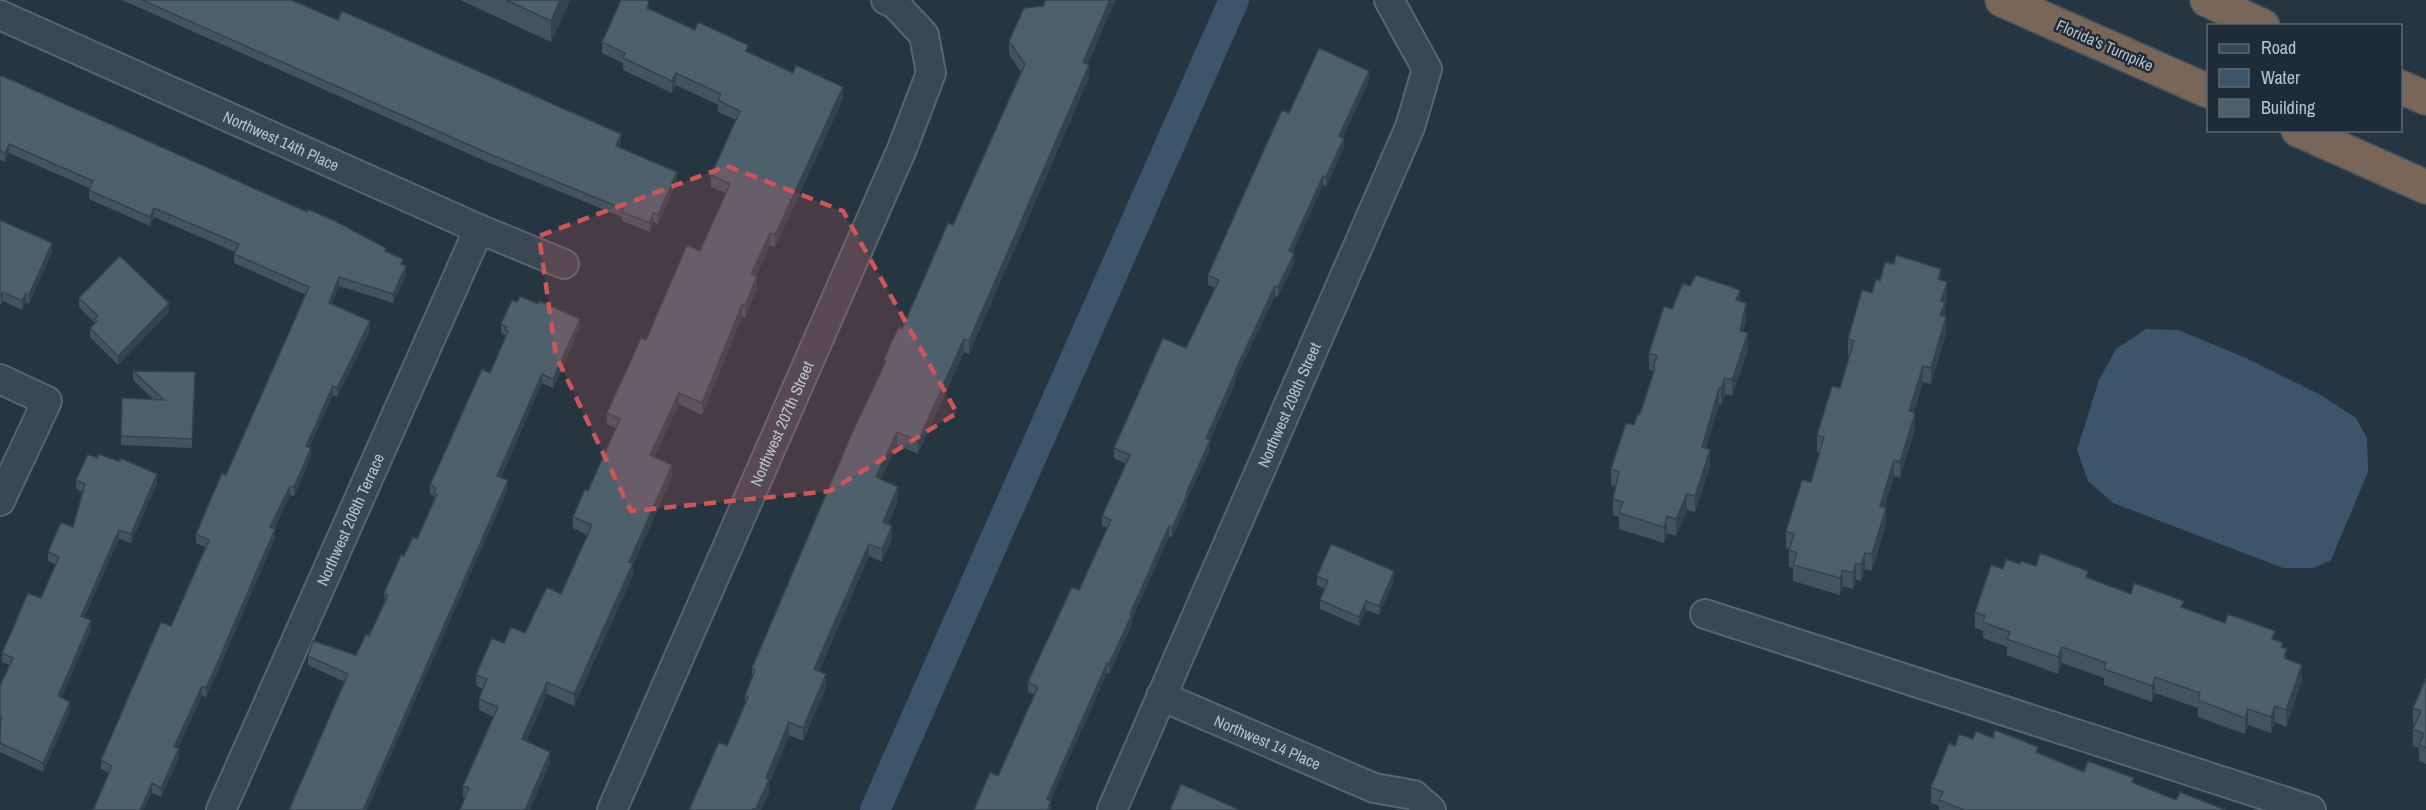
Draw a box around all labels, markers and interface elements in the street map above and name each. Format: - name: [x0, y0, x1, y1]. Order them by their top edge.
- street label: Florida's Turnpike: [2053, 14, 2157, 76]
- legend: [2207, 24, 2402, 132]
- text: Road: [2261, 35, 2296, 60]
- text: Water: [2261, 65, 2300, 90]
- text: Building: [2261, 95, 2316, 120]
- street label: Northwest 14th Place: [220, 105, 343, 176]
- street label: Northwest 208th Street: [1252, 339, 1326, 471]
- street label: Northwest 207th Street: [744, 357, 819, 489]
- street label: Northwest 206th Terrace: [311, 450, 389, 589]
- street label: Northwest 14 Place: [1211, 709, 1324, 775]

